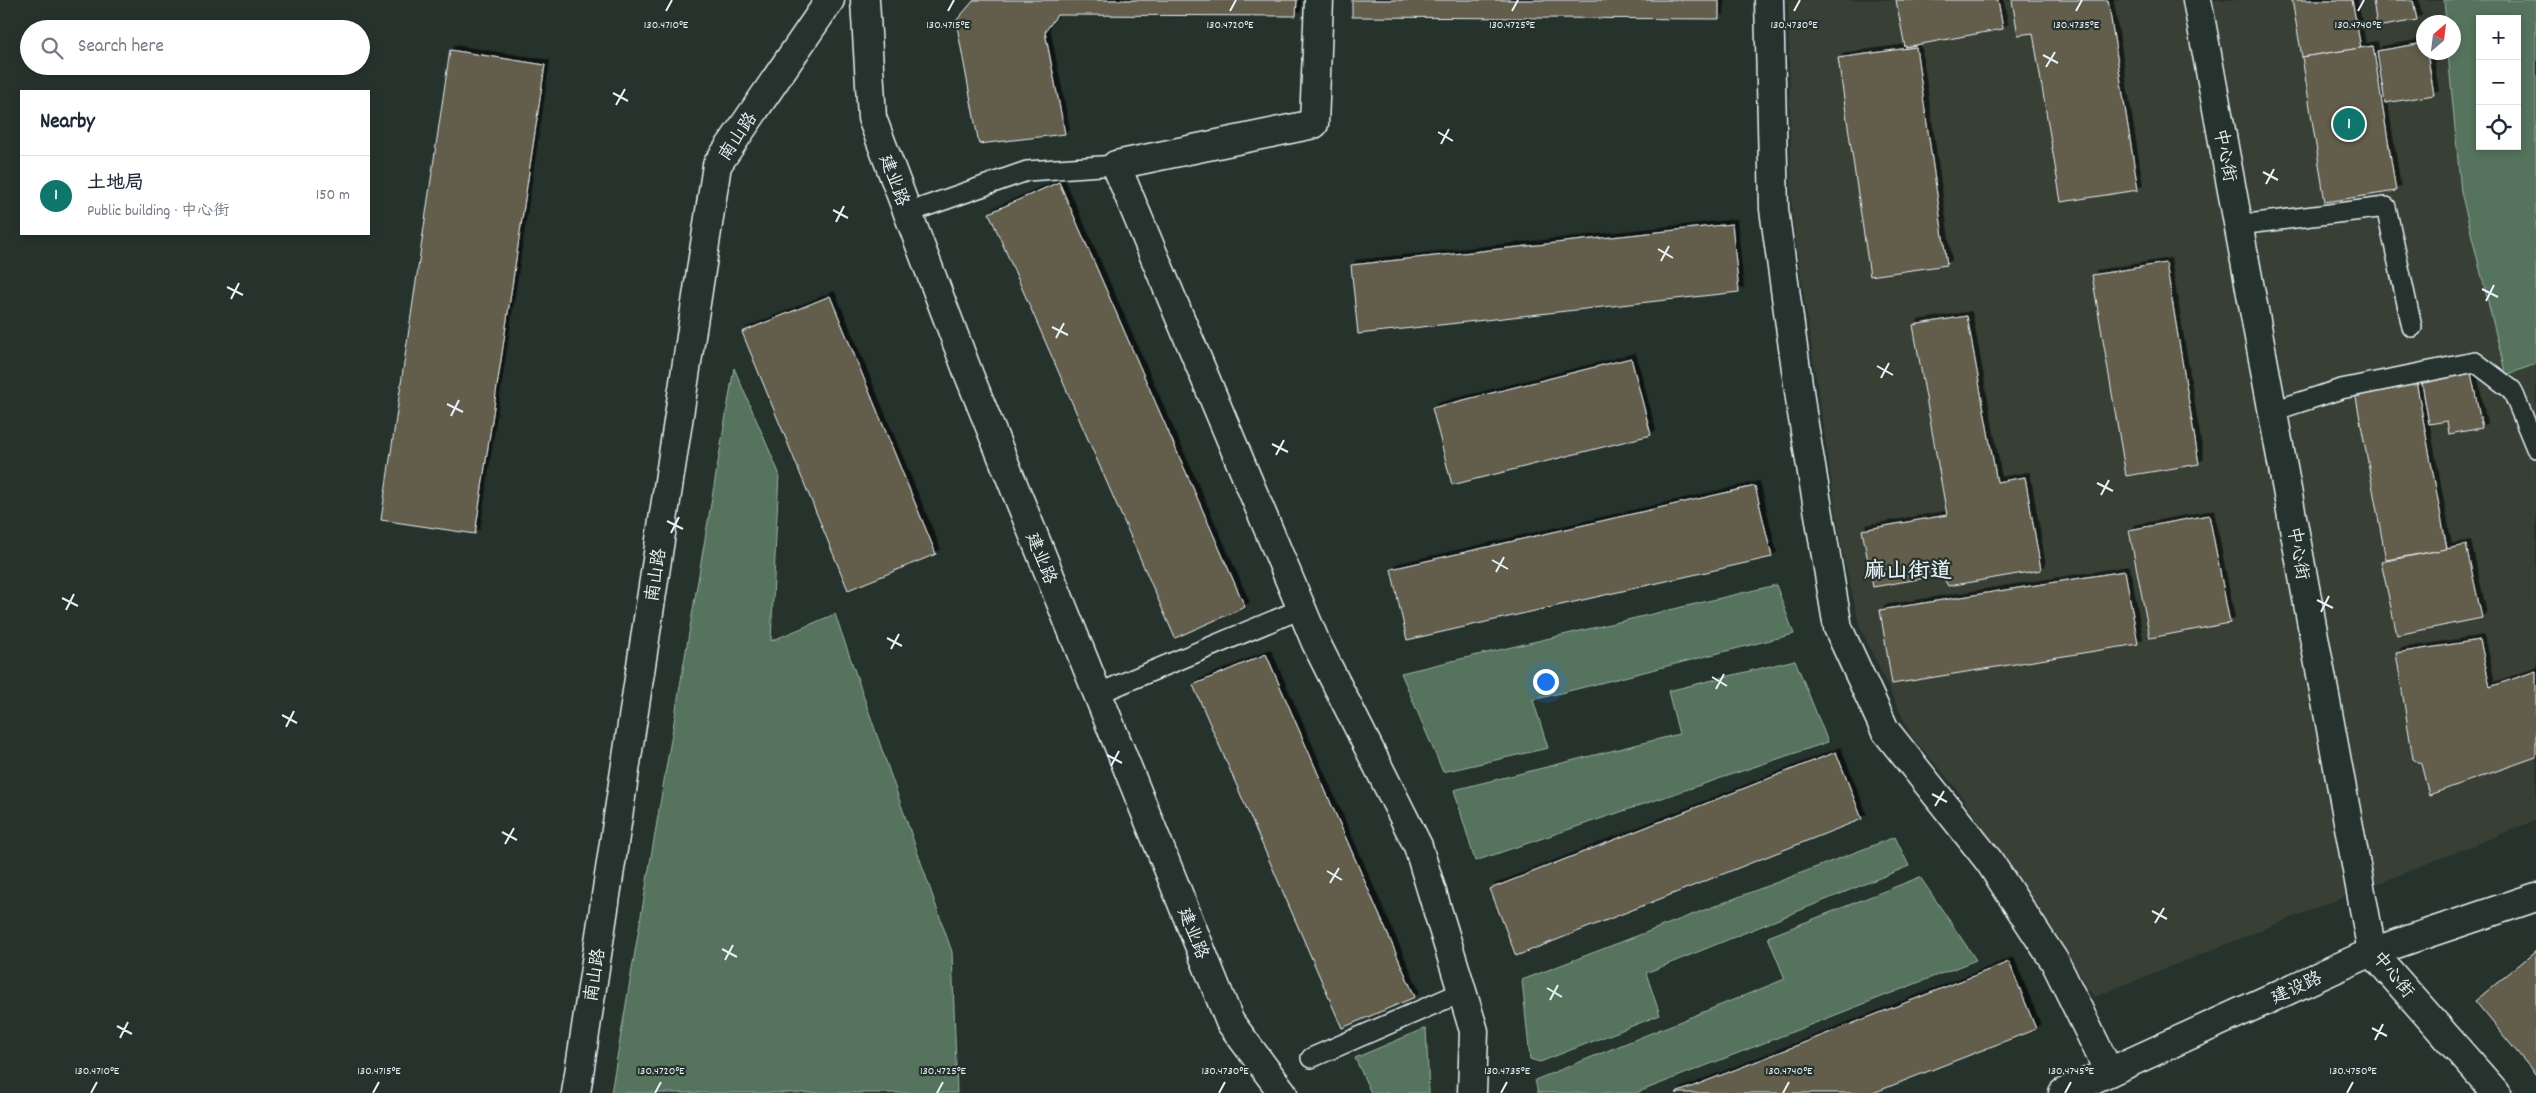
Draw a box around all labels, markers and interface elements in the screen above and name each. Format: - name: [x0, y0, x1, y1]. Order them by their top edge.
- north arrow: [2416, 15, 2461, 60]
- map controls: [2476, 15, 2521, 150]
- button: +: [2476, 15, 2521, 60]
- text: 130.4710°E: [644, 17, 689, 34]
- text: 130.4715°E: [926, 17, 970, 34]
- text: 130.4720°E: [1206, 17, 1254, 34]
- text: 130.4725°E: [1489, 17, 1536, 34]
- text: 130.4730°E: [1770, 17, 1818, 34]
- text: 130.4735°E: [2053, 17, 2100, 34]
- text: 130.4740°E: [2335, 17, 2382, 34]
- search box: [20, 20, 370, 75]
- icon: search: [38, 34, 66, 62]
- text: Search here: [78, 34, 164, 61]
- button: −: [2476, 60, 2521, 105]
- pin: 1: [2333, 105, 2365, 143]
- button: locate: [2476, 105, 2521, 150]
- text: Nearby: [40, 108, 95, 138]
- street label: 南山路: [714, 108, 765, 167]
- street label: 中心街: [2206, 127, 2241, 184]
- street label: 建业路: [871, 151, 914, 211]
- text: 土地局: [87, 171, 144, 198]
- text: 1: [54, 184, 58, 207]
- text: 150 m: [316, 184, 350, 207]
- text: Public building · 中心街: [87, 200, 229, 223]
- street label: 中心街: [2280, 525, 2314, 582]
- street label: 建业路: [1018, 529, 1061, 589]
- street label: 南山路: [641, 547, 674, 604]
- district label: 麻山街道: [1864, 557, 1952, 588]
- your location: [1533, 669, 1559, 695]
- street label: 建业路: [1170, 904, 1213, 964]
- street label: 南山路: [580, 947, 613, 1004]
- street label: 中心街: [2365, 947, 2419, 1004]
- street label: 建设路: [2267, 967, 2327, 1012]
- text: 130.4710°E: [75, 1063, 120, 1080]
- text: 130.4715°E: [357, 1063, 401, 1080]
- text: 130.4720°E: [637, 1063, 685, 1080]
- text: 130.4725°E: [920, 1063, 967, 1080]
- text: 130.4730°E: [1201, 1063, 1249, 1080]
- text: 130.4735°E: [1484, 1063, 1531, 1080]
- text: 130.4740°E: [1766, 1063, 1813, 1080]
- text: 130.4745°E: [2048, 1063, 2094, 1080]
- text: 130.4750°E: [2329, 1063, 2377, 1080]

